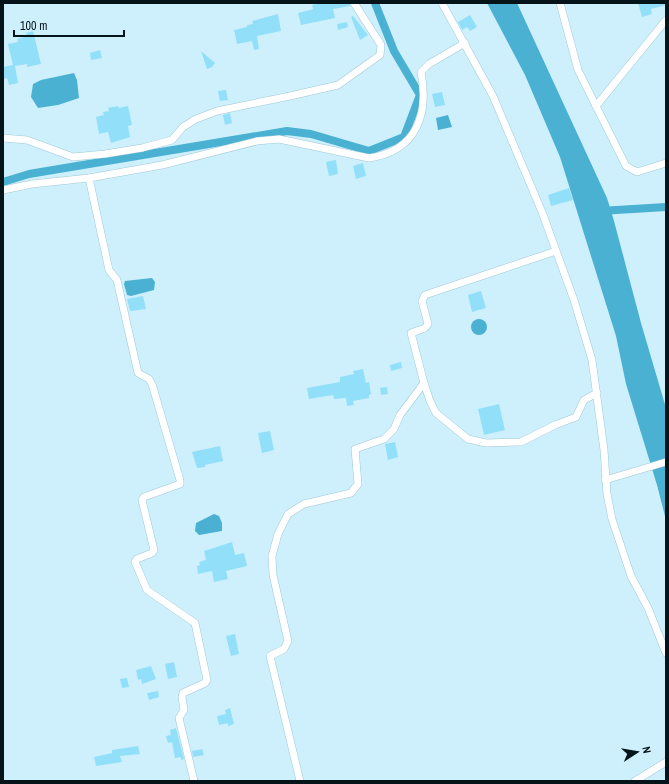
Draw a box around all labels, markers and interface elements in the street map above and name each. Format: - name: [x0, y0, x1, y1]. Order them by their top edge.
- scale bar: [14, 12, 124, 38]
- text: 100 m: [20, 18, 47, 34]
- north arrow: [617, 732, 657, 772]
- text: N: [639, 745, 654, 755]

